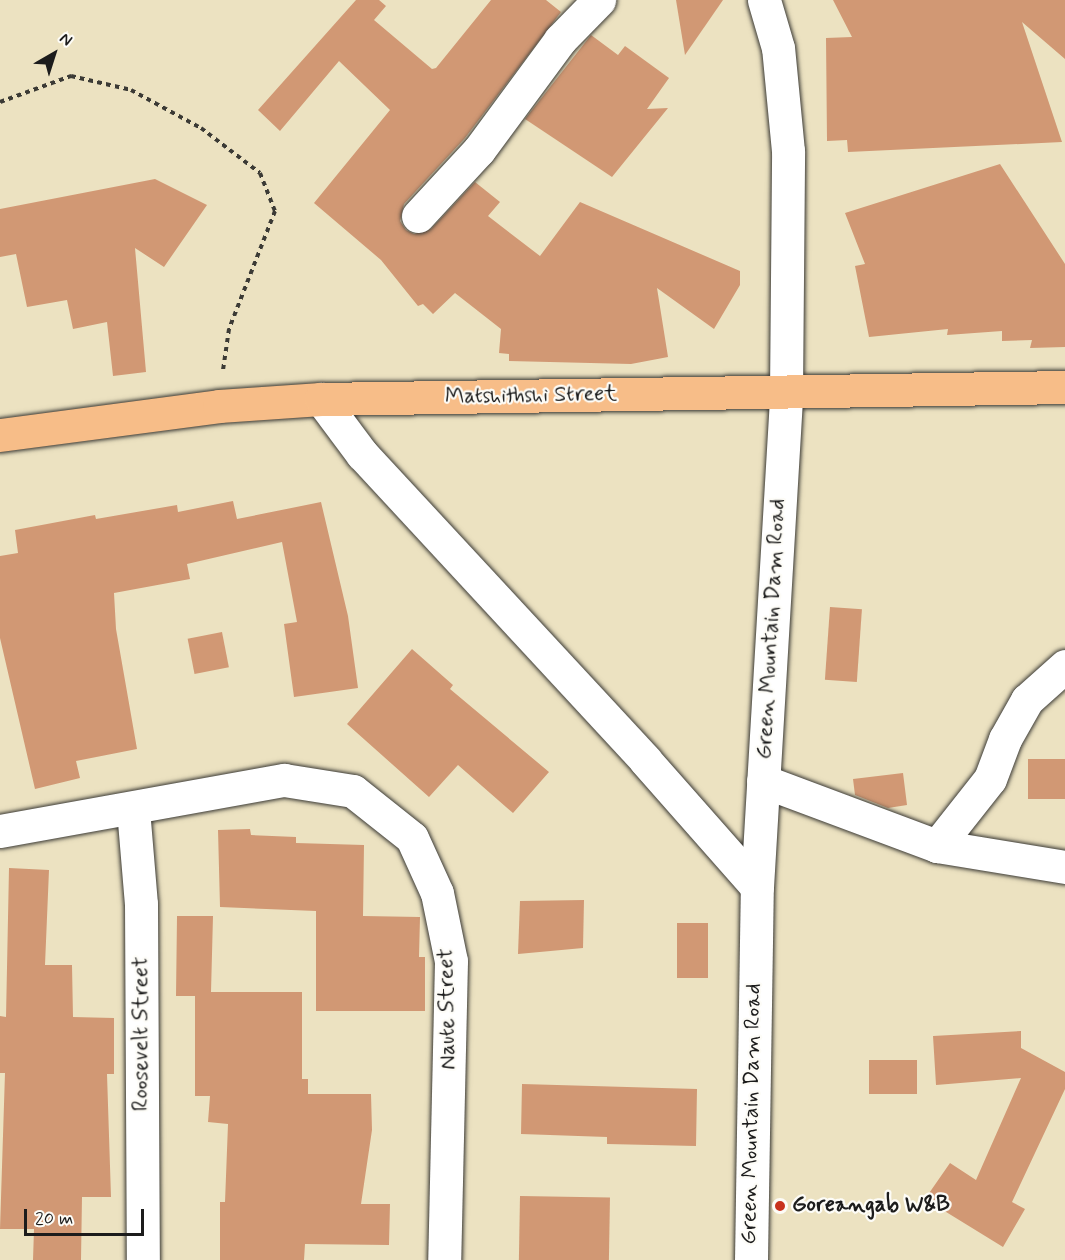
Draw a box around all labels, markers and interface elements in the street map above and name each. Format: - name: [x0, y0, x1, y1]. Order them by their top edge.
- north arrow: [24, 24, 84, 84]
- text: N: [55, 28, 76, 51]
- street label: Matshithshi Street: [445, 381, 617, 411]
- street label: Green Mountain Dam Road: [752, 500, 792, 758]
- street label: Naute Street: [434, 948, 462, 1070]
- street label: Roosevelt Street: [129, 957, 155, 1111]
- street label: Green Mountain Dam Road: [737, 985, 767, 1243]
- place label: Goreangab W&B: [792, 1193, 952, 1219]
- scale bar: [27, 1197, 147, 1235]
- marker: Goreangab W&B: [773, 1199, 787, 1213]
- text: 20 m: [35, 1207, 73, 1231]

